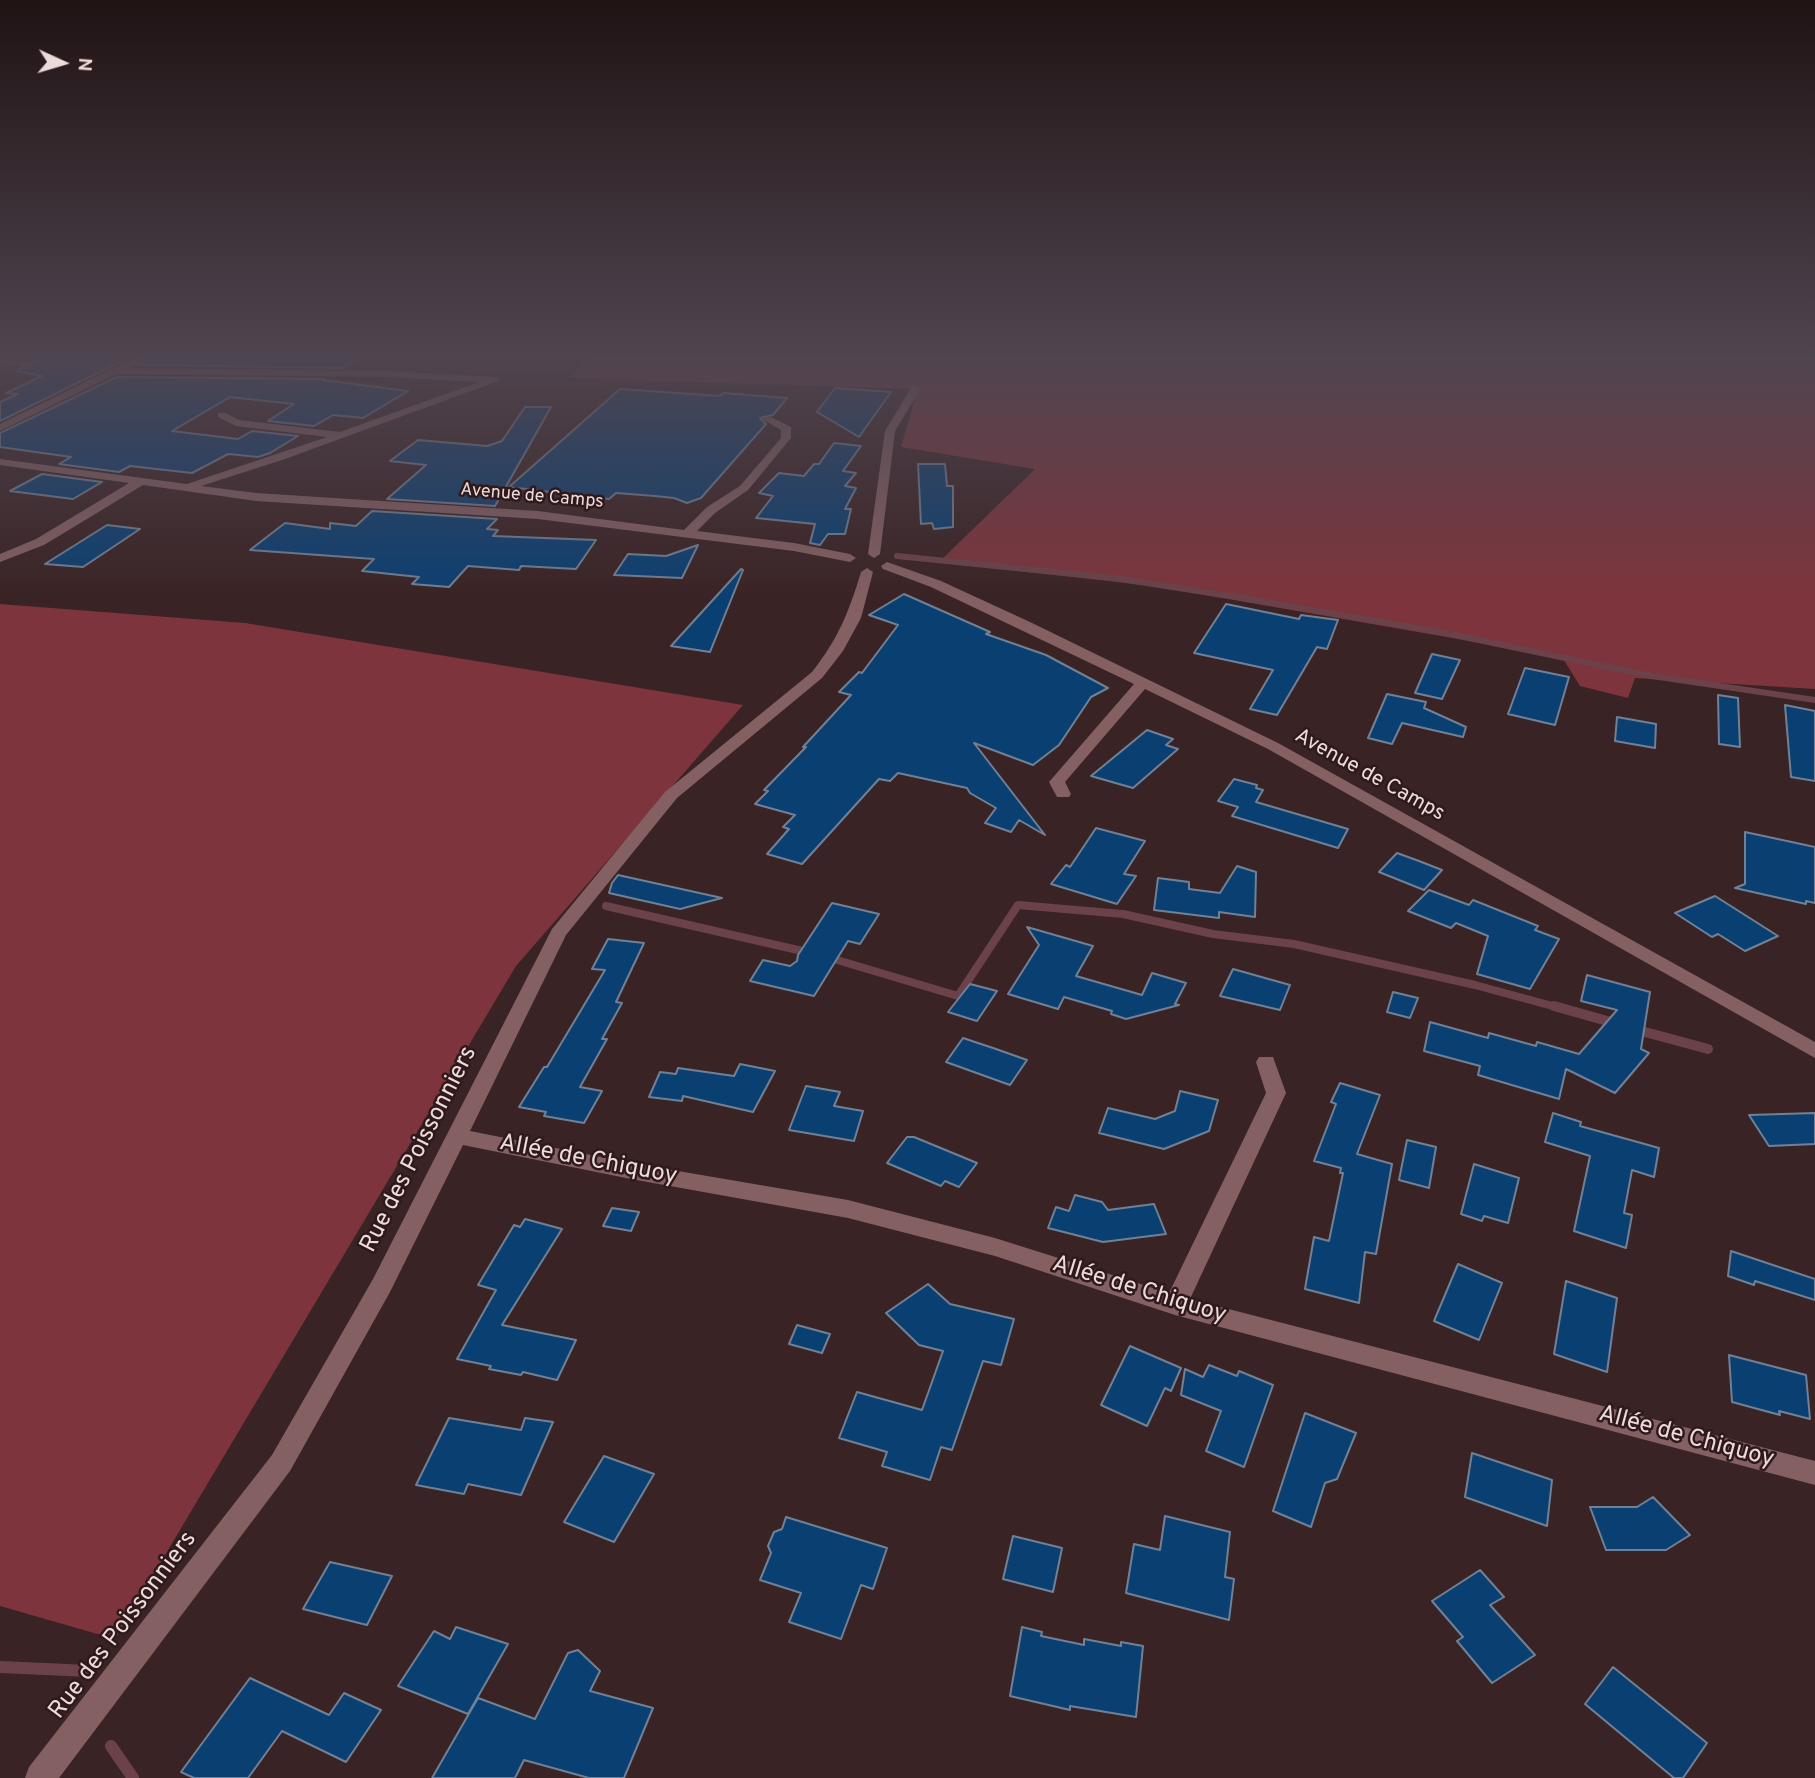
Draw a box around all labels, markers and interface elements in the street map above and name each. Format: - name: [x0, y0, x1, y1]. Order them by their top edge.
- north arrow: [28, 28, 98, 98]
- text: N: [72, 57, 96, 72]
- street label: Avenue de Camps: [459, 480, 605, 514]
- street label: Avenue de Camps: [1290, 724, 1448, 828]
- street label: Rue des Poissonniers: [355, 1042, 485, 1258]
- street label: Allée de Chiquoy: [497, 1130, 679, 1192]
- street label: Allée de Chiquoy: [1049, 1251, 1229, 1331]
- street label: Allée de Chiquoy: [1595, 1401, 1777, 1475]
- street label: Rue des Poissonniers: [44, 1526, 204, 1726]

